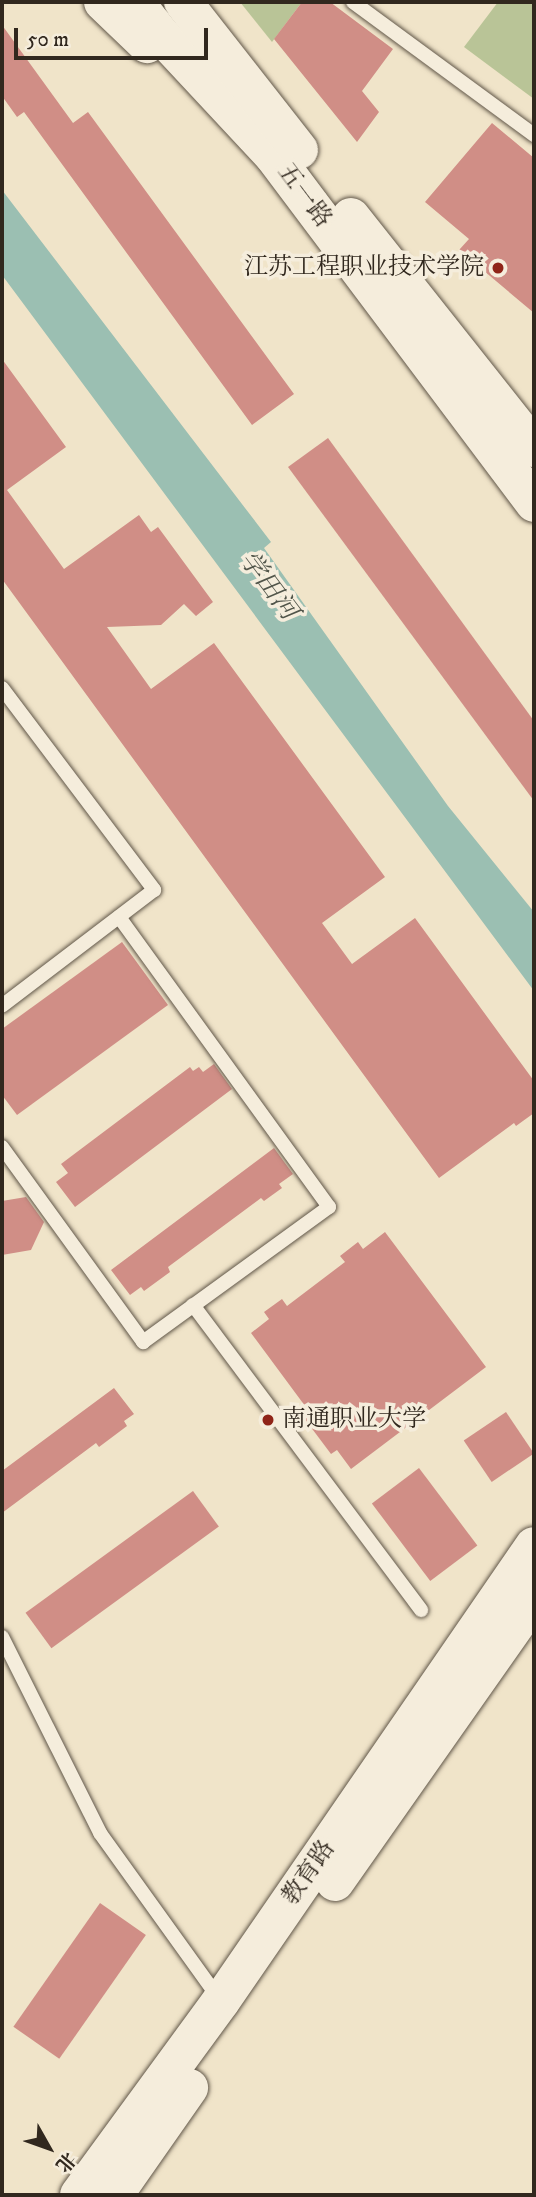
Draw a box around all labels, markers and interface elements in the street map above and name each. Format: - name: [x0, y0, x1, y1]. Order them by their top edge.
- scale bar: [18, 14, 212, 58]
- text: 50 m: [27, 27, 69, 53]
- street label: 五一路: [271, 159, 337, 233]
- place label: 江苏工程职业技术学院: [244, 254, 484, 282]
- marker: 江苏工程职业技术学院: [490, 260, 506, 276]
- water label: 学田河: [232, 545, 304, 627]
- place label: 南通职业大学: [282, 1406, 426, 1434]
- marker: 南通职业大学: [260, 1412, 276, 1428]
- street label: 教育路: [277, 1835, 341, 1911]
- north arrow: [14, 2113, 84, 2183]
- text: 北: [51, 2147, 80, 2176]

